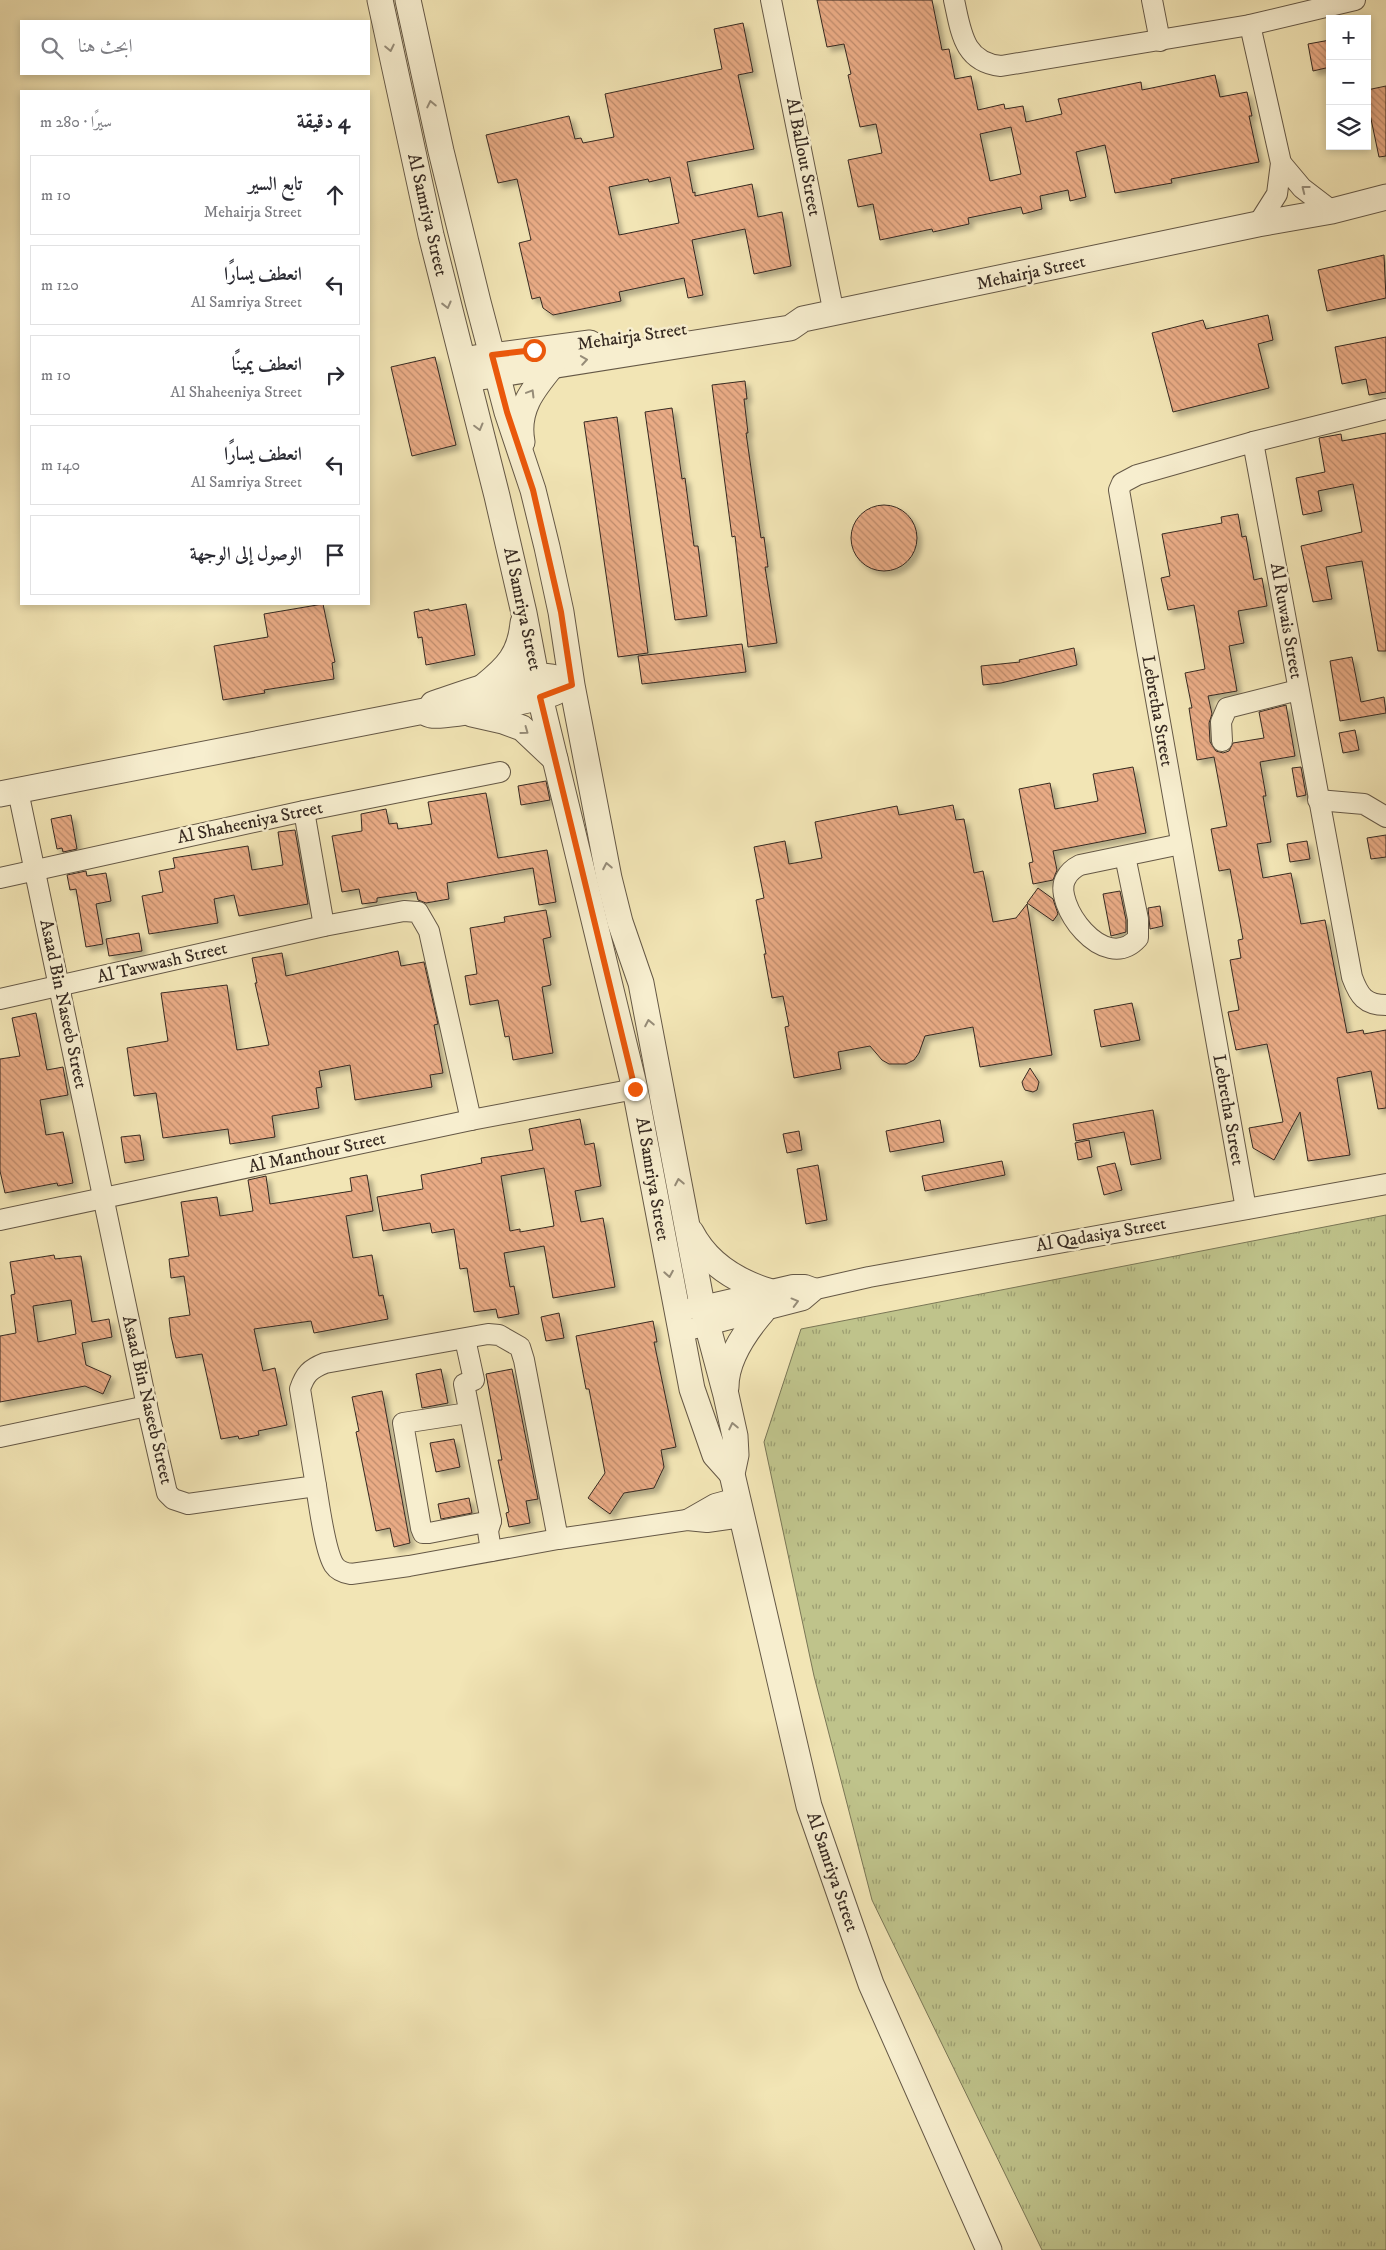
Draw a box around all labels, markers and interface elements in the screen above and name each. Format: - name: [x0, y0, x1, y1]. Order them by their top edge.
- map controls: [1326, 15, 1371, 150]
- button: +: [1326, 15, 1371, 60]
- search box: [20, 20, 370, 75]
- icon: search: [38, 34, 66, 62]
- text: ابحث هنا: [78, 35, 133, 58]
- one-way arrow: [384, 43, 395, 52]
- button: −: [1326, 60, 1371, 105]
- street label: Al Ballout Street: [781, 96, 825, 218]
- one-way arrow: [426, 99, 437, 108]
- button: layers: [1326, 105, 1371, 150]
- text: 4 دقيقة: [297, 109, 350, 135]
- text: سيرًا · 280 m: [40, 112, 112, 132]
- street label: Al Samriya Street: [402, 151, 452, 279]
- text: تابع السير: [248, 173, 302, 196]
- icon: ahead: [321, 181, 349, 209]
- text: 10 m: [41, 185, 71, 205]
- one-way arrow: [1302, 186, 1311, 194]
- text: Mehairja Street: [204, 202, 302, 222]
- street label: Mehairja Street: [975, 251, 1088, 295]
- text: انعطف يسارًا: [224, 263, 302, 286]
- icon: left: [321, 271, 349, 299]
- text: 120 m: [41, 275, 79, 295]
- text: Al Samriya Street: [191, 292, 302, 312]
- one-way arrow: [441, 300, 452, 309]
- street label: Mehairja Street: [576, 318, 688, 356]
- route start: [523, 339, 546, 362]
- text: انعطف يمينًا: [232, 353, 302, 376]
- one-way arrow: [580, 356, 588, 366]
- icon: right: [321, 361, 349, 389]
- text: 10 m: [41, 365, 71, 385]
- text: Al Shaheeniya Street: [170, 382, 302, 402]
- one-way arrow: [525, 389, 535, 398]
- one-way arrow: [473, 422, 484, 431]
- text: انعطف يسارًا: [224, 443, 302, 466]
- icon: left: [321, 451, 349, 479]
- text: 140 m: [41, 455, 80, 475]
- text: Al Samriya Street: [191, 472, 302, 492]
- icon: arrive: [321, 541, 349, 569]
- text: الوصول إلى الوجهة: [190, 543, 302, 566]
- street label: Al Samriya Street: [498, 545, 546, 673]
- street label: Al Ruwais Street: [1265, 561, 1307, 681]
- street label: Lebretha Street: [1136, 654, 1178, 768]
- one-way arrow: [519, 725, 529, 734]
- street label: Al Shaheeniya Street: [175, 797, 325, 849]
- one-way arrow: [602, 861, 613, 870]
- street label: Asaad Bin Naseeb Street: [34, 917, 92, 1091]
- street label: Al Tawwash Street: [95, 937, 229, 989]
- one-way arrow: [644, 1018, 654, 1027]
- street label: Lebretha Street: [1207, 1053, 1249, 1167]
- route end: [624, 1078, 647, 1101]
- street label: Al Samriya Street: [630, 1115, 674, 1243]
- street label: Al Manthour Street: [246, 1128, 388, 1178]
- one-way arrow: [675, 1178, 685, 1187]
- street label: Al Qadasiya Street: [1034, 1213, 1168, 1257]
- one-way arrow: [663, 1269, 674, 1278]
- one-way arrow: [790, 1298, 798, 1308]
- street label: Asaad Bin Naseeb Street: [117, 1313, 177, 1487]
- one-way arrow: [728, 1422, 739, 1431]
- street label: Al Samriya Street: [801, 1809, 863, 1935]

